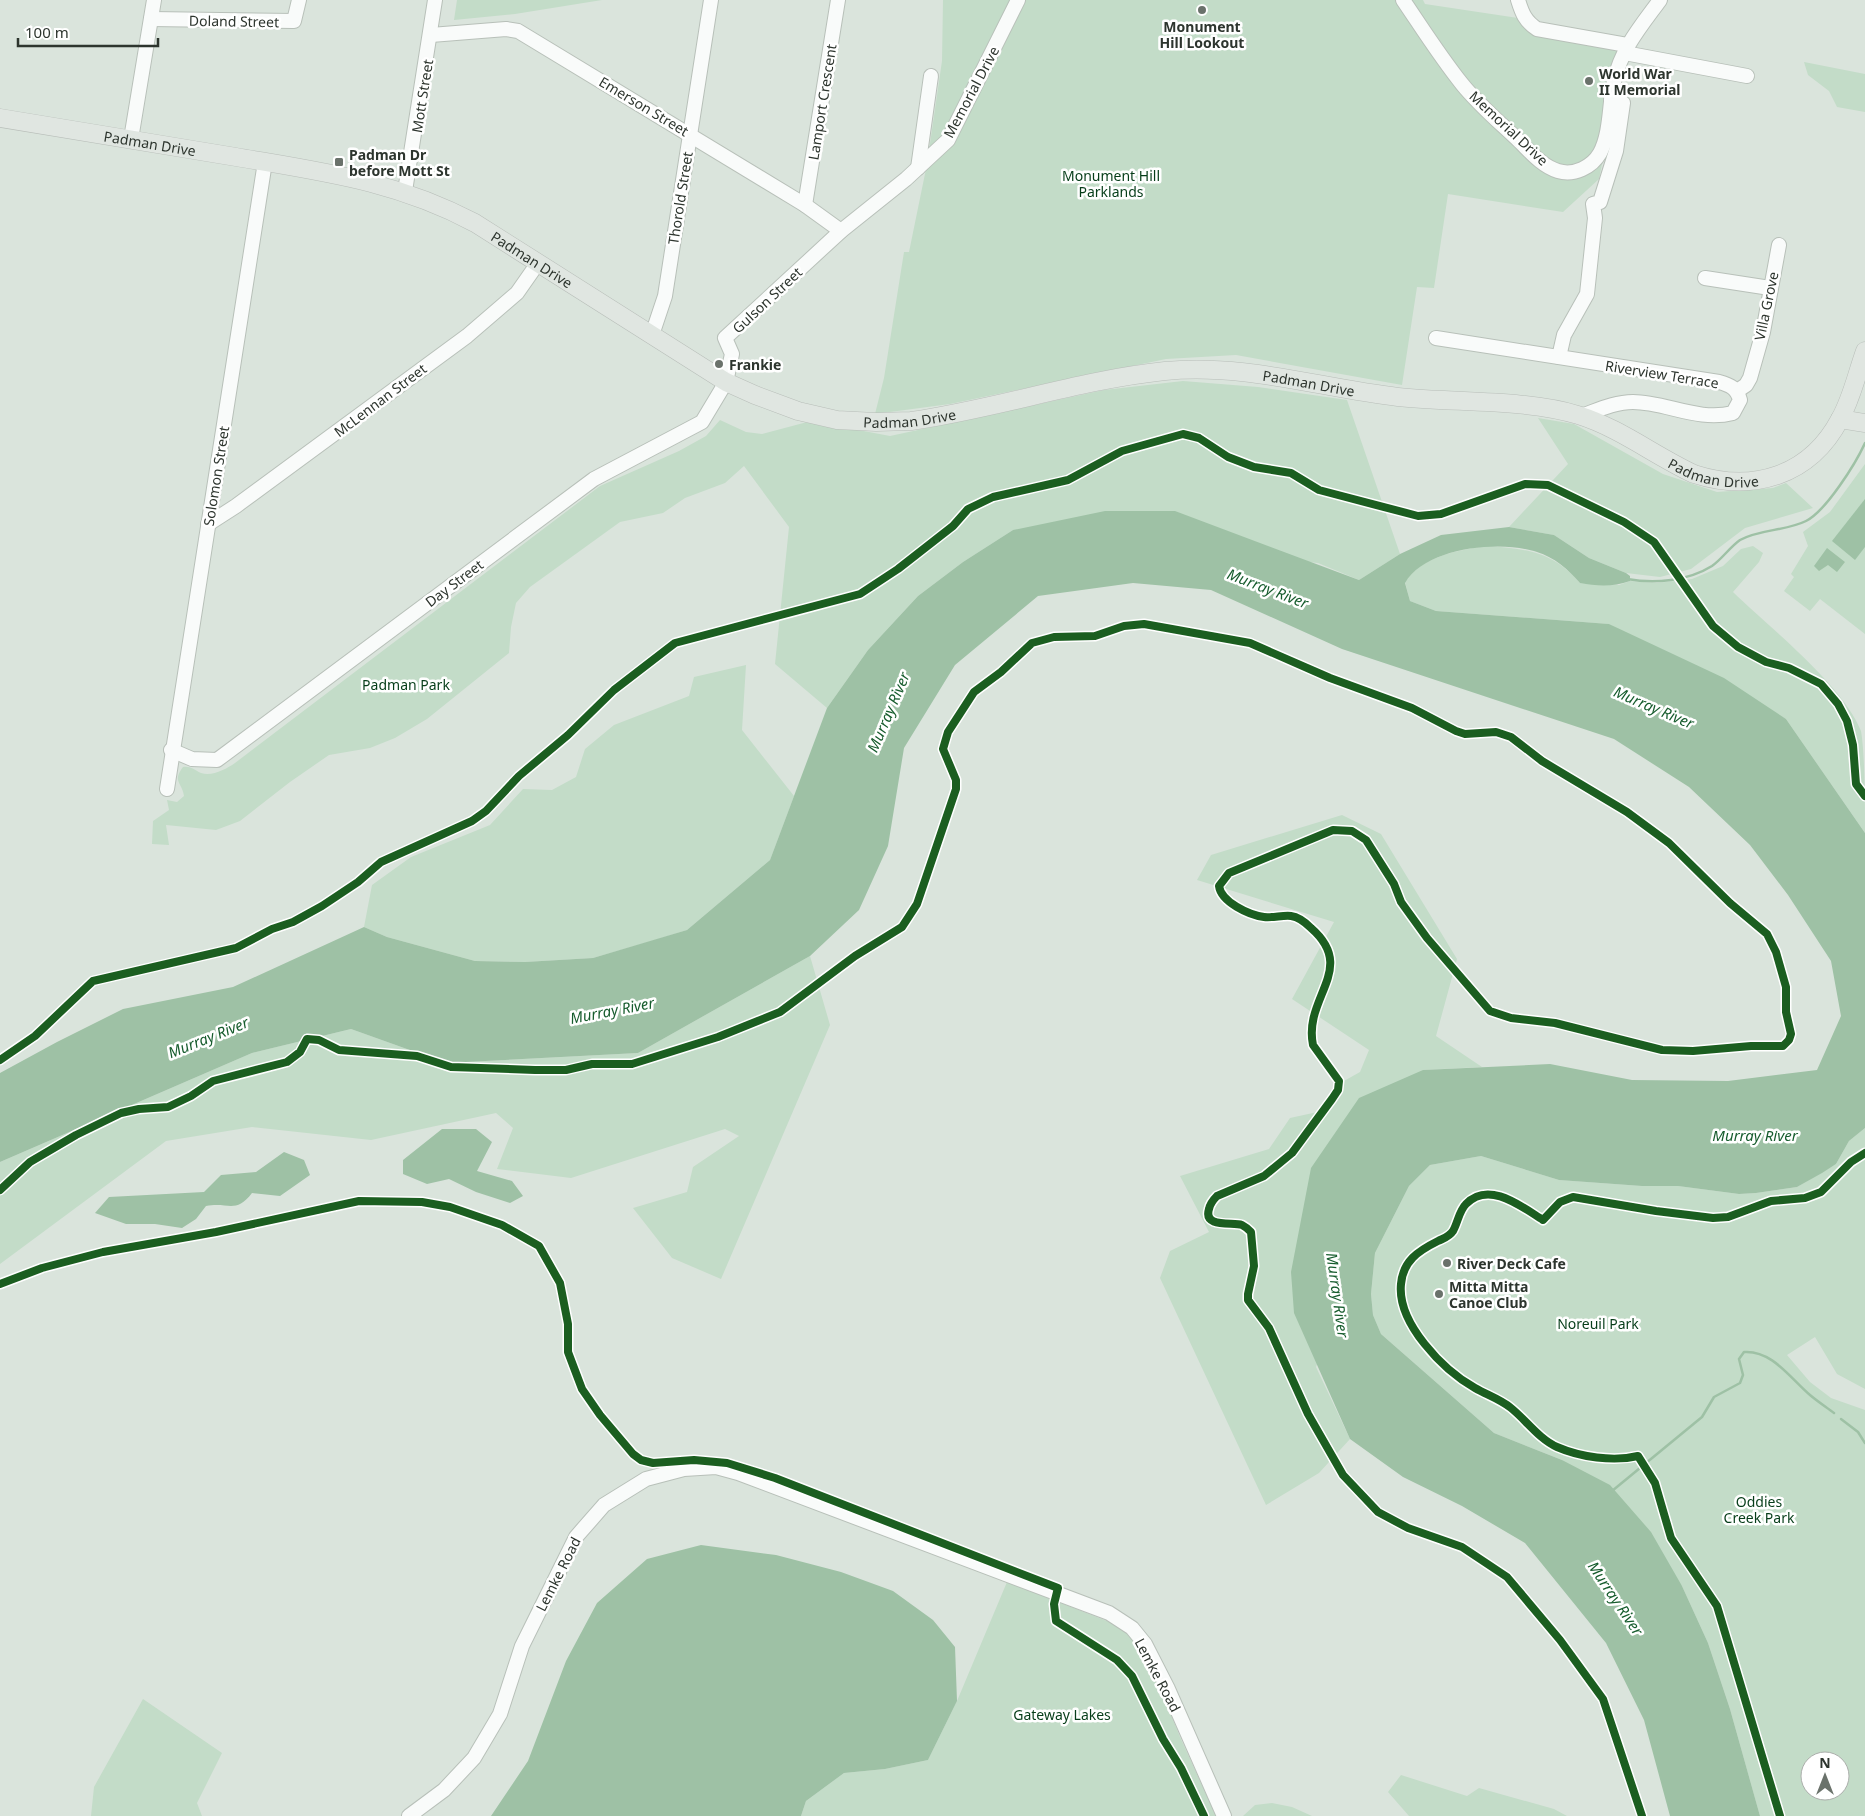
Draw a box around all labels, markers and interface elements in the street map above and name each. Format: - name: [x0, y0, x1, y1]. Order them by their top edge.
- marker: Monument Hill Lookout: [1196, 4, 1208, 16]
- street label: Doland Street: [189, 11, 279, 31]
- scale bar: [18, 15, 158, 47]
- place label: Monument Hill Lookout: [1160, 17, 1244, 52]
- text: 100 m: [25, 22, 69, 42]
- street label: Lamport Crescent: [803, 43, 841, 161]
- street label: Memorial Drive: [939, 43, 1003, 141]
- street label: Mott Street: [407, 58, 437, 134]
- place label: World War II Memorial: [1599, 64, 1681, 99]
- street label: Emerson Street: [596, 72, 692, 140]
- marker: World War II Memorial: [1583, 75, 1595, 87]
- street label: Memorial Drive: [1465, 87, 1553, 170]
- street label: Padman Drive: [103, 126, 197, 160]
- place label: Padman Dr before Mott St: [349, 145, 450, 180]
- street label: Thorold Street: [663, 150, 697, 246]
- marker: Padman Dr before Mott St: [333, 156, 345, 168]
- park label: Monument Hill Parklands: [1062, 166, 1160, 201]
- street label: Padman Drive: [488, 226, 577, 292]
- street label: Gulson Street: [728, 263, 806, 337]
- street label: Villa Grove: [1749, 270, 1783, 342]
- place label: Frankie: [729, 355, 781, 374]
- street label: Riverview Terrace: [1604, 356, 1720, 392]
- marker: Frankie: [713, 358, 725, 370]
- street label: McLennan Street: [330, 359, 430, 441]
- street label: Padman Drive: [1262, 365, 1356, 400]
- street label: Padman Drive: [863, 404, 957, 432]
- street label: Solomon Street: [199, 425, 233, 527]
- street label: Padman Drive: [1665, 453, 1760, 491]
- street label: Day Street: [421, 555, 487, 611]
- water label: Murray River: [1225, 563, 1312, 613]
- water label: Murray River: [862, 668, 914, 755]
- park label: Padman Park: [362, 675, 450, 694]
- water label: Murray River: [1611, 681, 1698, 733]
- water label: Murray River: [568, 992, 657, 1028]
- water label: Murray River: [165, 1011, 252, 1062]
- water label: Murray River: [1712, 1125, 1799, 1145]
- water label: Murray River: [1322, 1251, 1354, 1340]
- place label: River Deck Cafe: [1457, 1254, 1566, 1273]
- marker: River Deck Cafe: [1441, 1257, 1453, 1269]
- place label: Mitta Mitta Canoe Club: [1449, 1277, 1529, 1312]
- marker: Mitta Mitta Canoe Club: [1433, 1288, 1445, 1300]
- park label: Noreuil Park: [1557, 1314, 1639, 1333]
- park label: Oddies Creek Park: [1724, 1492, 1795, 1527]
- street label: Lemke Road: [531, 1534, 585, 1614]
- water label: Murray River: [1584, 1557, 1649, 1640]
- street label: Lemke Road: [1131, 1635, 1185, 1715]
- park label: Gateway Lakes: [1013, 1705, 1111, 1724]
- north arrow: [1800, 1751, 1850, 1801]
- text: N: [1819, 1753, 1831, 1772]

